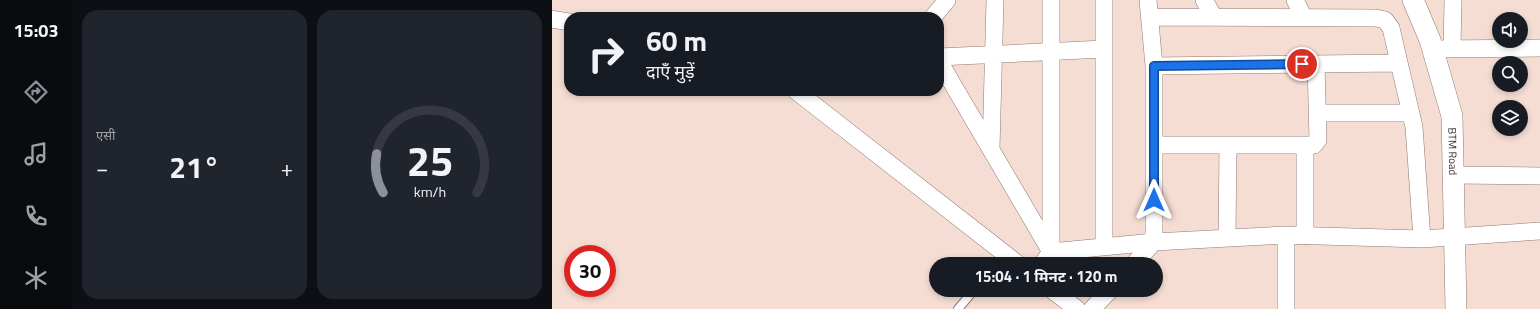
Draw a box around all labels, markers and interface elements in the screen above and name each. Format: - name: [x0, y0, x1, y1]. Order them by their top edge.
- map controls: [1492, 12, 1528, 136]
- button: sound: [1492, 12, 1528, 48]
- text: 15:03: [14, 17, 58, 44]
- text: 60 m: [646, 19, 707, 62]
- icon: right: [580, 28, 632, 80]
- pin: [1285, 47, 1319, 81]
- icon: arrive: [1291, 53, 1313, 75]
- button: search: [1492, 56, 1528, 92]
- text: दाएँ मुड़ें: [646, 58, 695, 85]
- icon: directions: [22, 78, 50, 106]
- button: layers: [1492, 100, 1528, 136]
- text: एसी: [96, 125, 115, 145]
- street label: BTM Road: [1444, 127, 1461, 176]
- text: 25: [406, 128, 453, 191]
- icon: music: [22, 140, 50, 168]
- text: 21°: [169, 144, 220, 190]
- text: −: [96, 151, 108, 185]
- text: +: [281, 151, 293, 185]
- position arrow: [1133, 179, 1175, 221]
- text: km/h: [413, 180, 446, 202]
- icon: phone: [22, 202, 50, 230]
- speed limit sign: 30: [564, 245, 616, 297]
- icon: climate: [22, 264, 50, 292]
- text: 15:04 · 1 मिनट · 120 m: [975, 265, 1117, 288]

